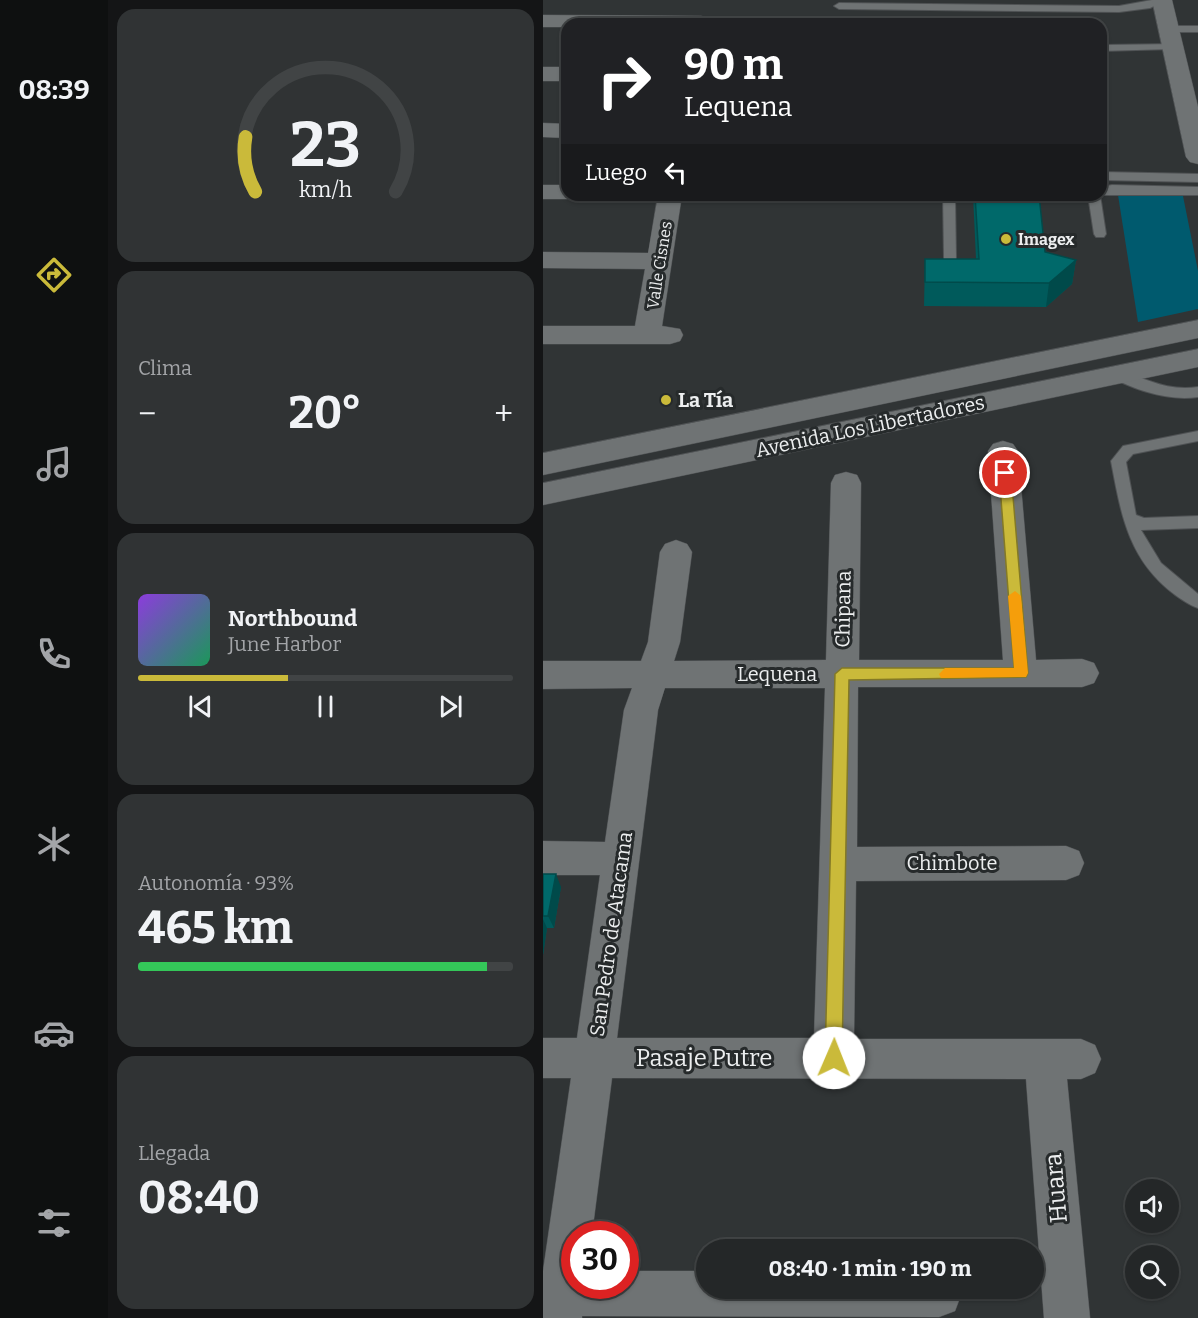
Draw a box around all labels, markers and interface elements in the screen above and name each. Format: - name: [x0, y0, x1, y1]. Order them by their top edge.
- text: 90 m: [684, 40, 783, 90]
- icon: right: [585, 42, 663, 120]
- text: 08:39: [18, 74, 90, 106]
- text: Lequena: [684, 91, 792, 123]
- text: 23: [290, 109, 361, 184]
- icon: left: [659, 156, 692, 189]
- text: Luego: [585, 159, 647, 186]
- text: km/h: [299, 178, 352, 204]
- street label: Valle Cisnes: [643, 220, 676, 310]
- place label: Imagex: [1018, 230, 1074, 249]
- marker: Imagex: [999, 232, 1013, 246]
- icon: directions: [33, 254, 75, 296]
- text: Clima: [138, 356, 192, 380]
- text: 20°: [289, 386, 362, 440]
- place label: La Tía: [678, 388, 733, 412]
- street label: Avenida Los Libertadores: [753, 390, 987, 462]
- marker: La Tía: [659, 393, 673, 407]
- text: −: [138, 394, 156, 434]
- text: +: [494, 394, 513, 434]
- icon: music: [33, 443, 75, 485]
- pin: [979, 447, 1030, 498]
- icon: arrive: [988, 456, 1021, 489]
- street label: Chipana: [830, 570, 856, 648]
- text: Northbound: [228, 605, 357, 632]
- text: June Harbor: [228, 632, 341, 656]
- icon: phone: [33, 633, 75, 675]
- street label: Lequena: [737, 662, 817, 686]
- icon: previous: [184, 690, 217, 723]
- icon: pause: [309, 690, 342, 723]
- icon: next: [434, 690, 467, 723]
- icon: climate: [33, 823, 75, 865]
- street label: San Pedro de Atacama: [585, 830, 637, 1038]
- street label: Chimbote: [907, 851, 997, 875]
- text: Autonomía · 93%: [138, 871, 294, 895]
- text: 465 km: [138, 901, 293, 955]
- icon: car: [33, 1012, 75, 1054]
- position arrow: [802, 1026, 866, 1090]
- street label: Pasaje Putre: [636, 1044, 772, 1072]
- text: Llegada: [138, 1141, 210, 1165]
- street label: Huara: [1039, 1152, 1073, 1224]
- text: 08:40: [138, 1171, 260, 1225]
- map controls: [1125, 1179, 1179, 1299]
- button: sound: [1125, 1179, 1179, 1233]
- icon: filters: [33, 1202, 75, 1244]
- speed limit sign: 30: [561, 1221, 639, 1299]
- button: search: [1125, 1245, 1179, 1299]
- text: 08:40 · 1 min · 190 m: [769, 1255, 971, 1282]

